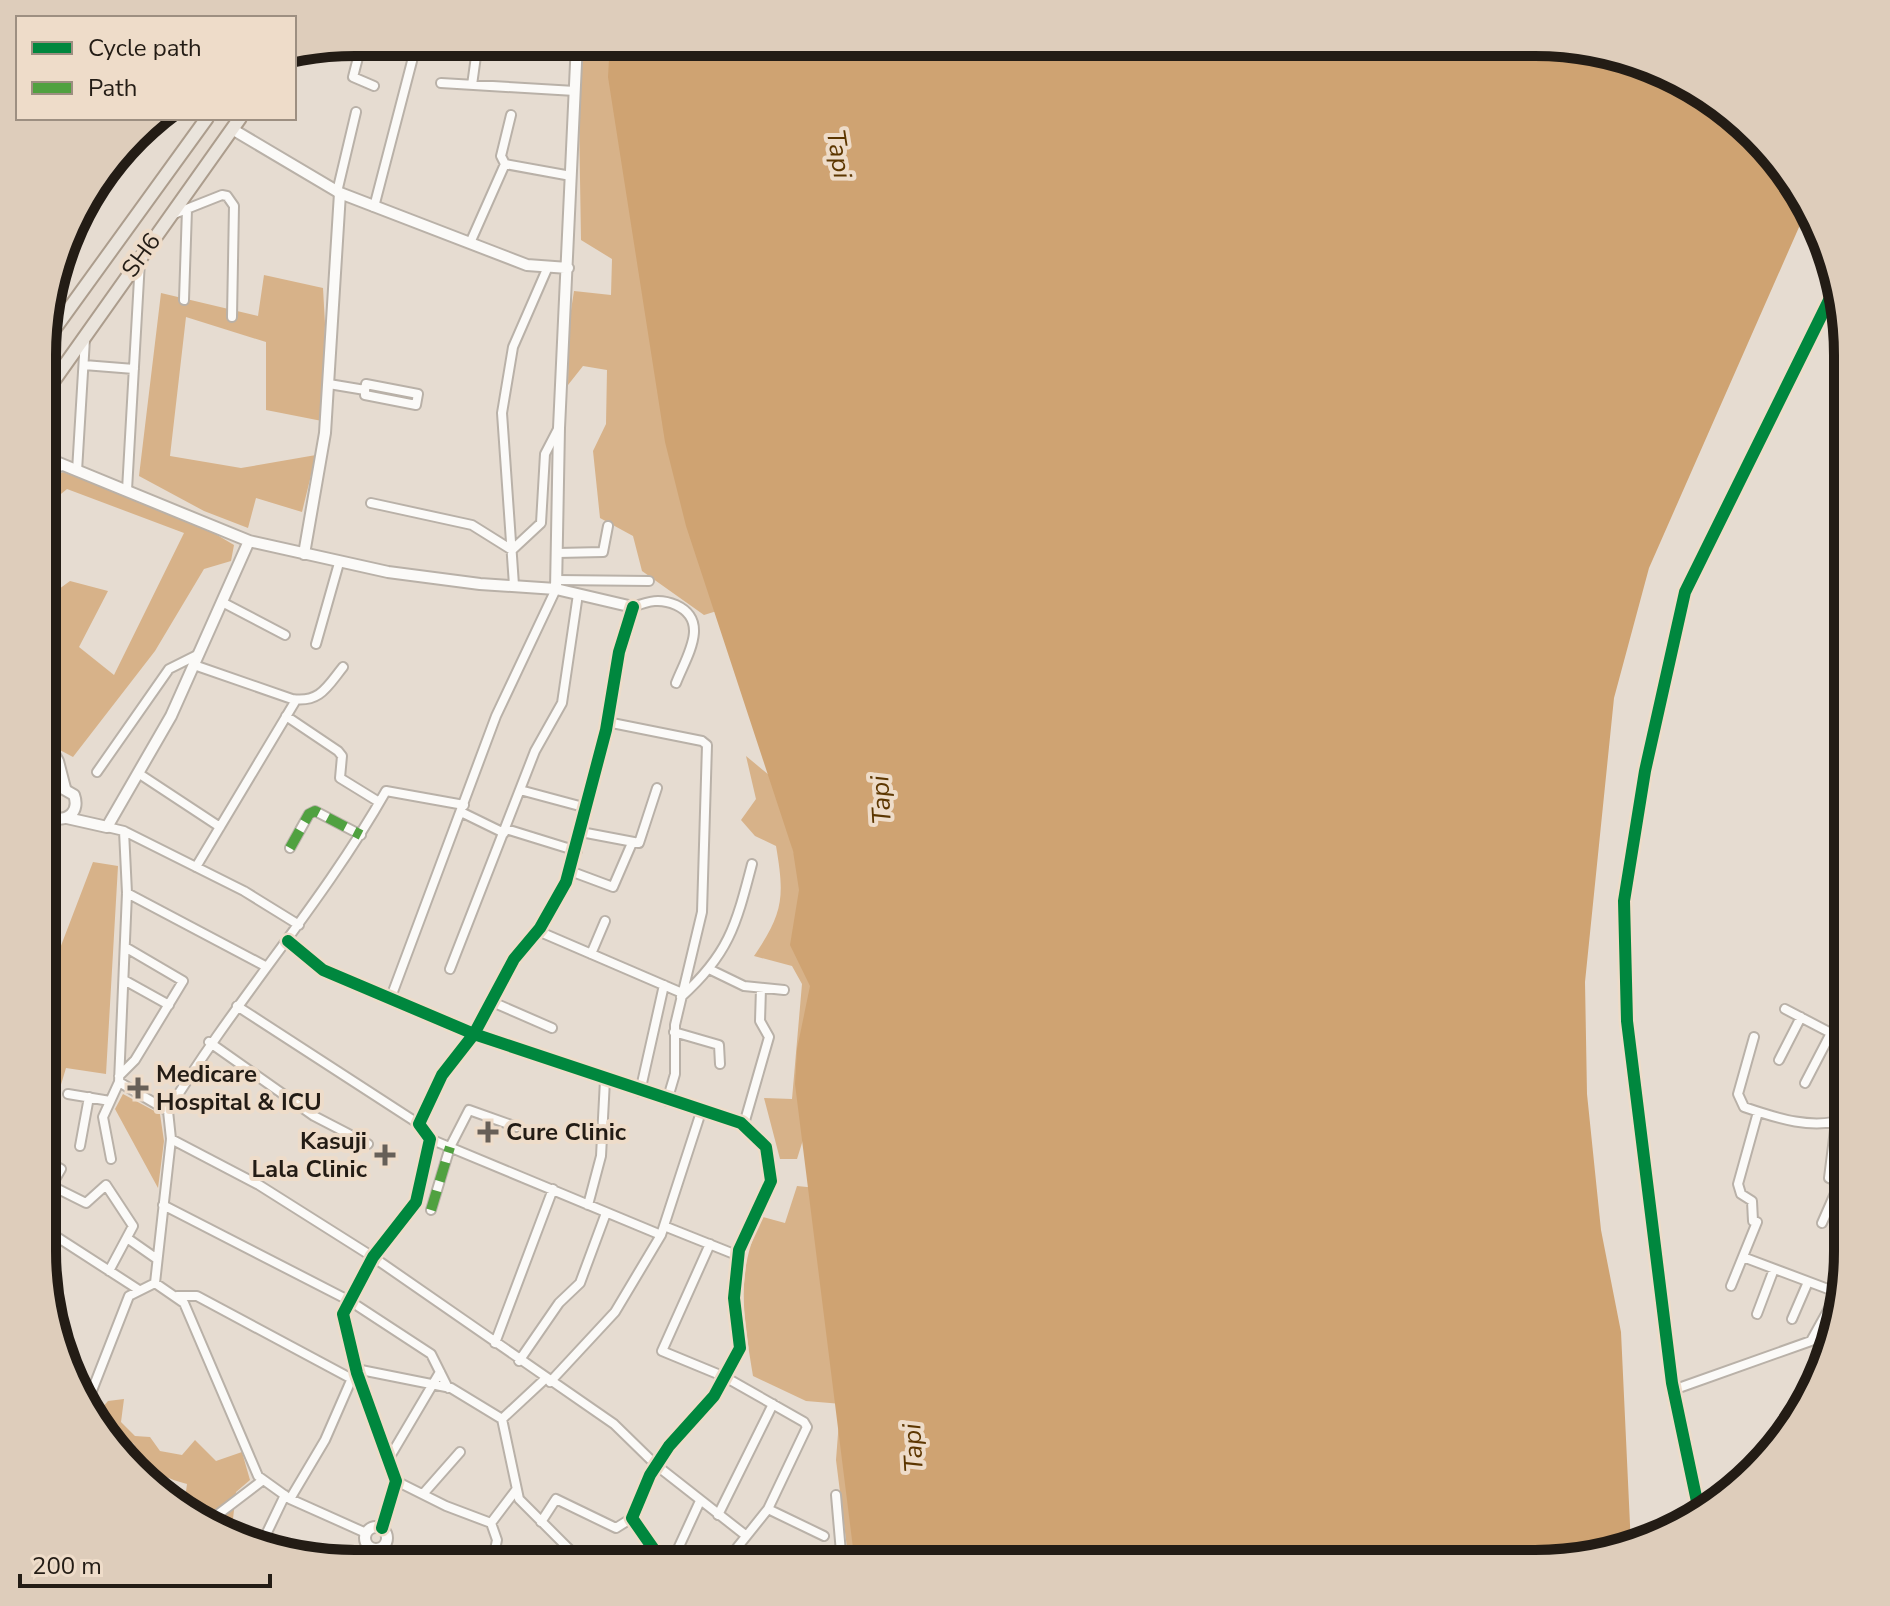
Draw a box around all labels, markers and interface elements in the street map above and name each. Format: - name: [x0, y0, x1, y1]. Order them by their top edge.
- legend: [16, 16, 296, 120]
- text: Cycle path: [88, 32, 202, 64]
- text: Path: [88, 72, 137, 104]
- water label: Tapi: [818, 127, 860, 182]
- street label: SH6: [114, 226, 168, 284]
- water label: Tapi: [862, 774, 900, 825]
- place label: Medicare Hospital & ICU: [156, 1058, 322, 1118]
- marker: Medicare Hospital & ICU: [127, 1077, 149, 1099]
- place label: Cure Clinic: [506, 1116, 627, 1148]
- marker: Cure Clinic: [477, 1121, 499, 1143]
- place label: Kasuji Lala Clinic: [252, 1125, 368, 1185]
- marker: Kasuji Lala Clinic: [374, 1144, 396, 1166]
- water label: Tapi: [894, 1422, 932, 1473]
- scale bar: [20, 1538, 270, 1588]
- text: 200 m: [32, 1550, 102, 1582]

